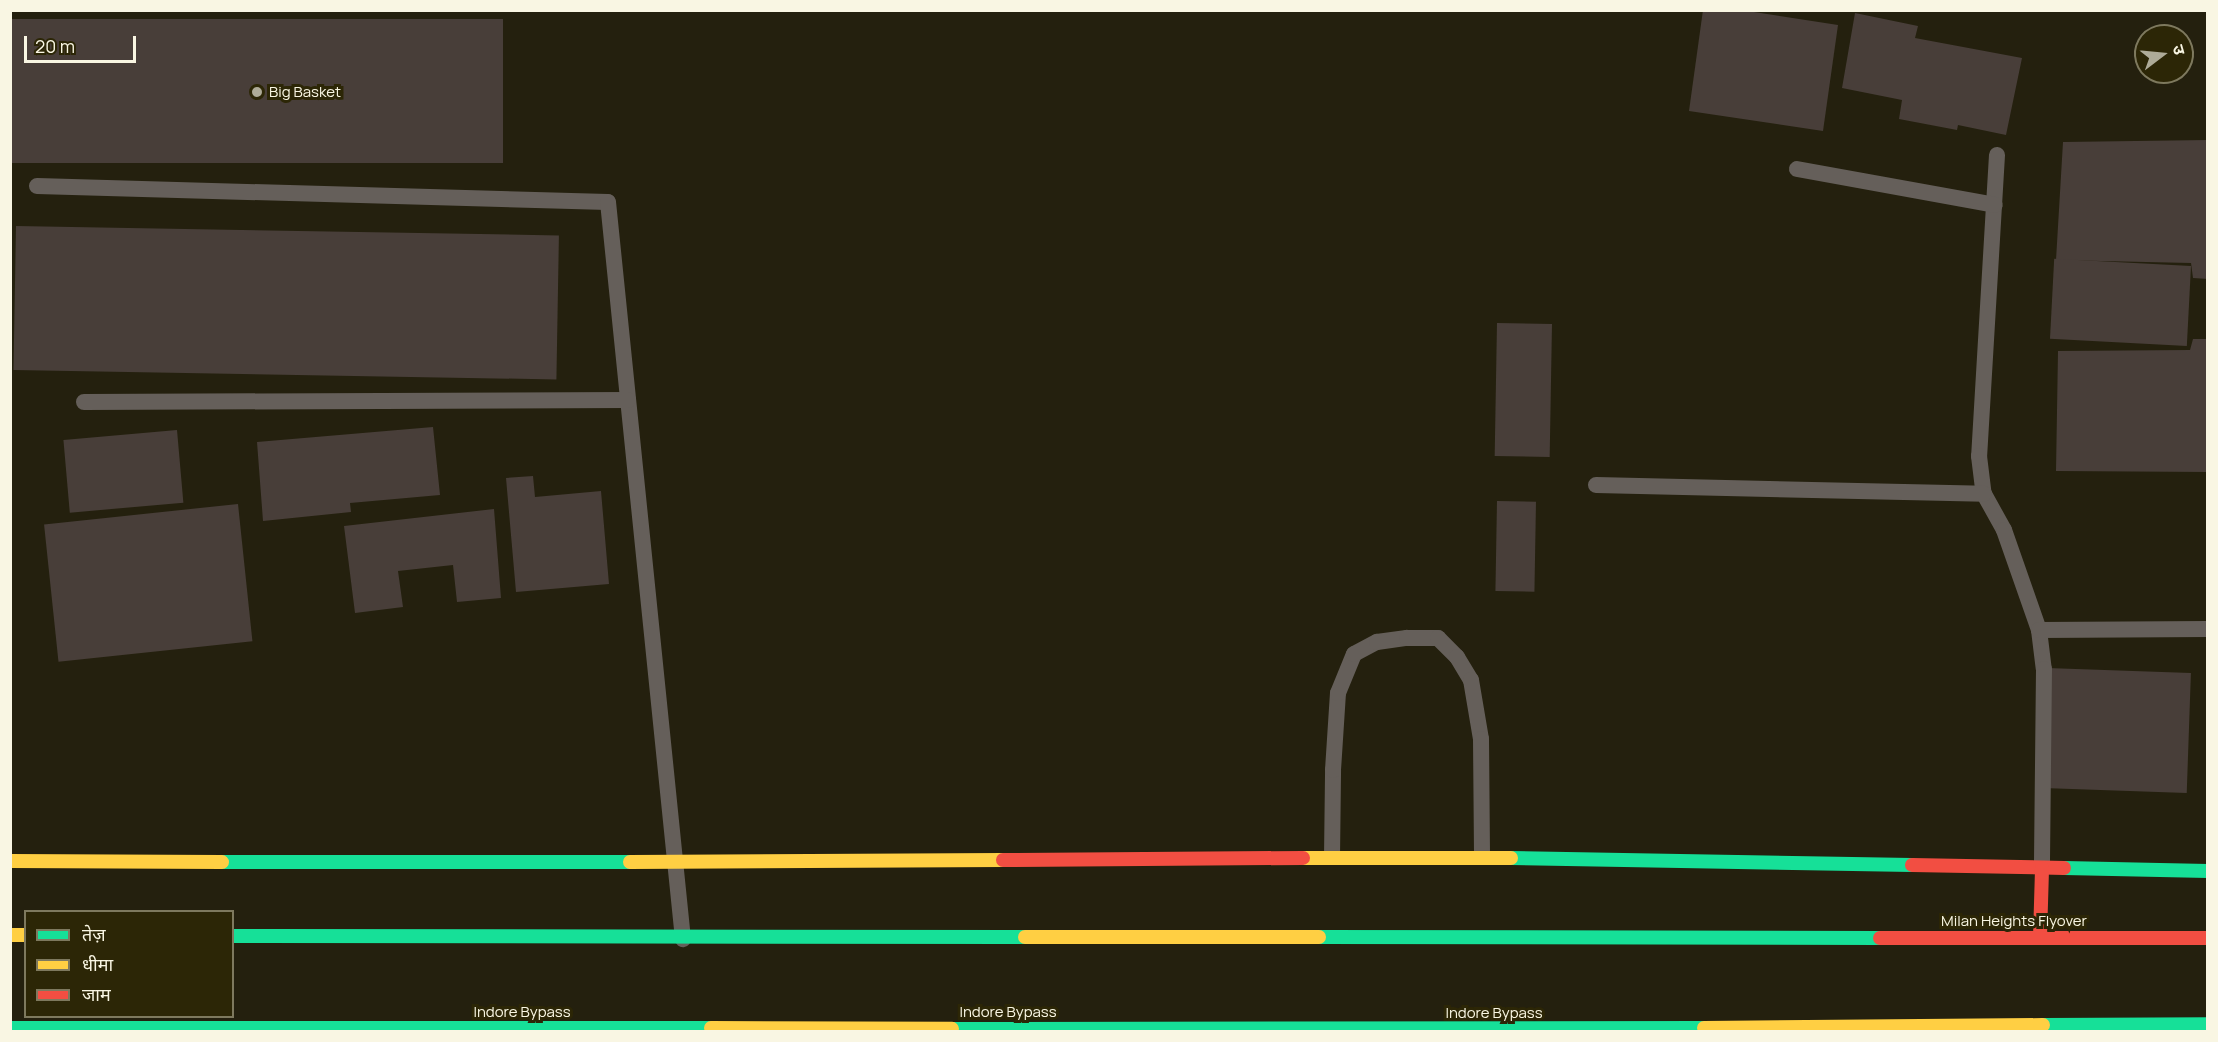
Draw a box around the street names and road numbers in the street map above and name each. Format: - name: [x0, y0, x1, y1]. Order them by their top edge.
- street label: Milan Heights Flyover: [1941, 912, 2087, 930]
- street label: Indore Bypass: [473, 1003, 571, 1021]
- street label: Indore Bypass: [959, 1003, 1057, 1021]
- street label: Indore Bypass: [1445, 1004, 1543, 1022]

